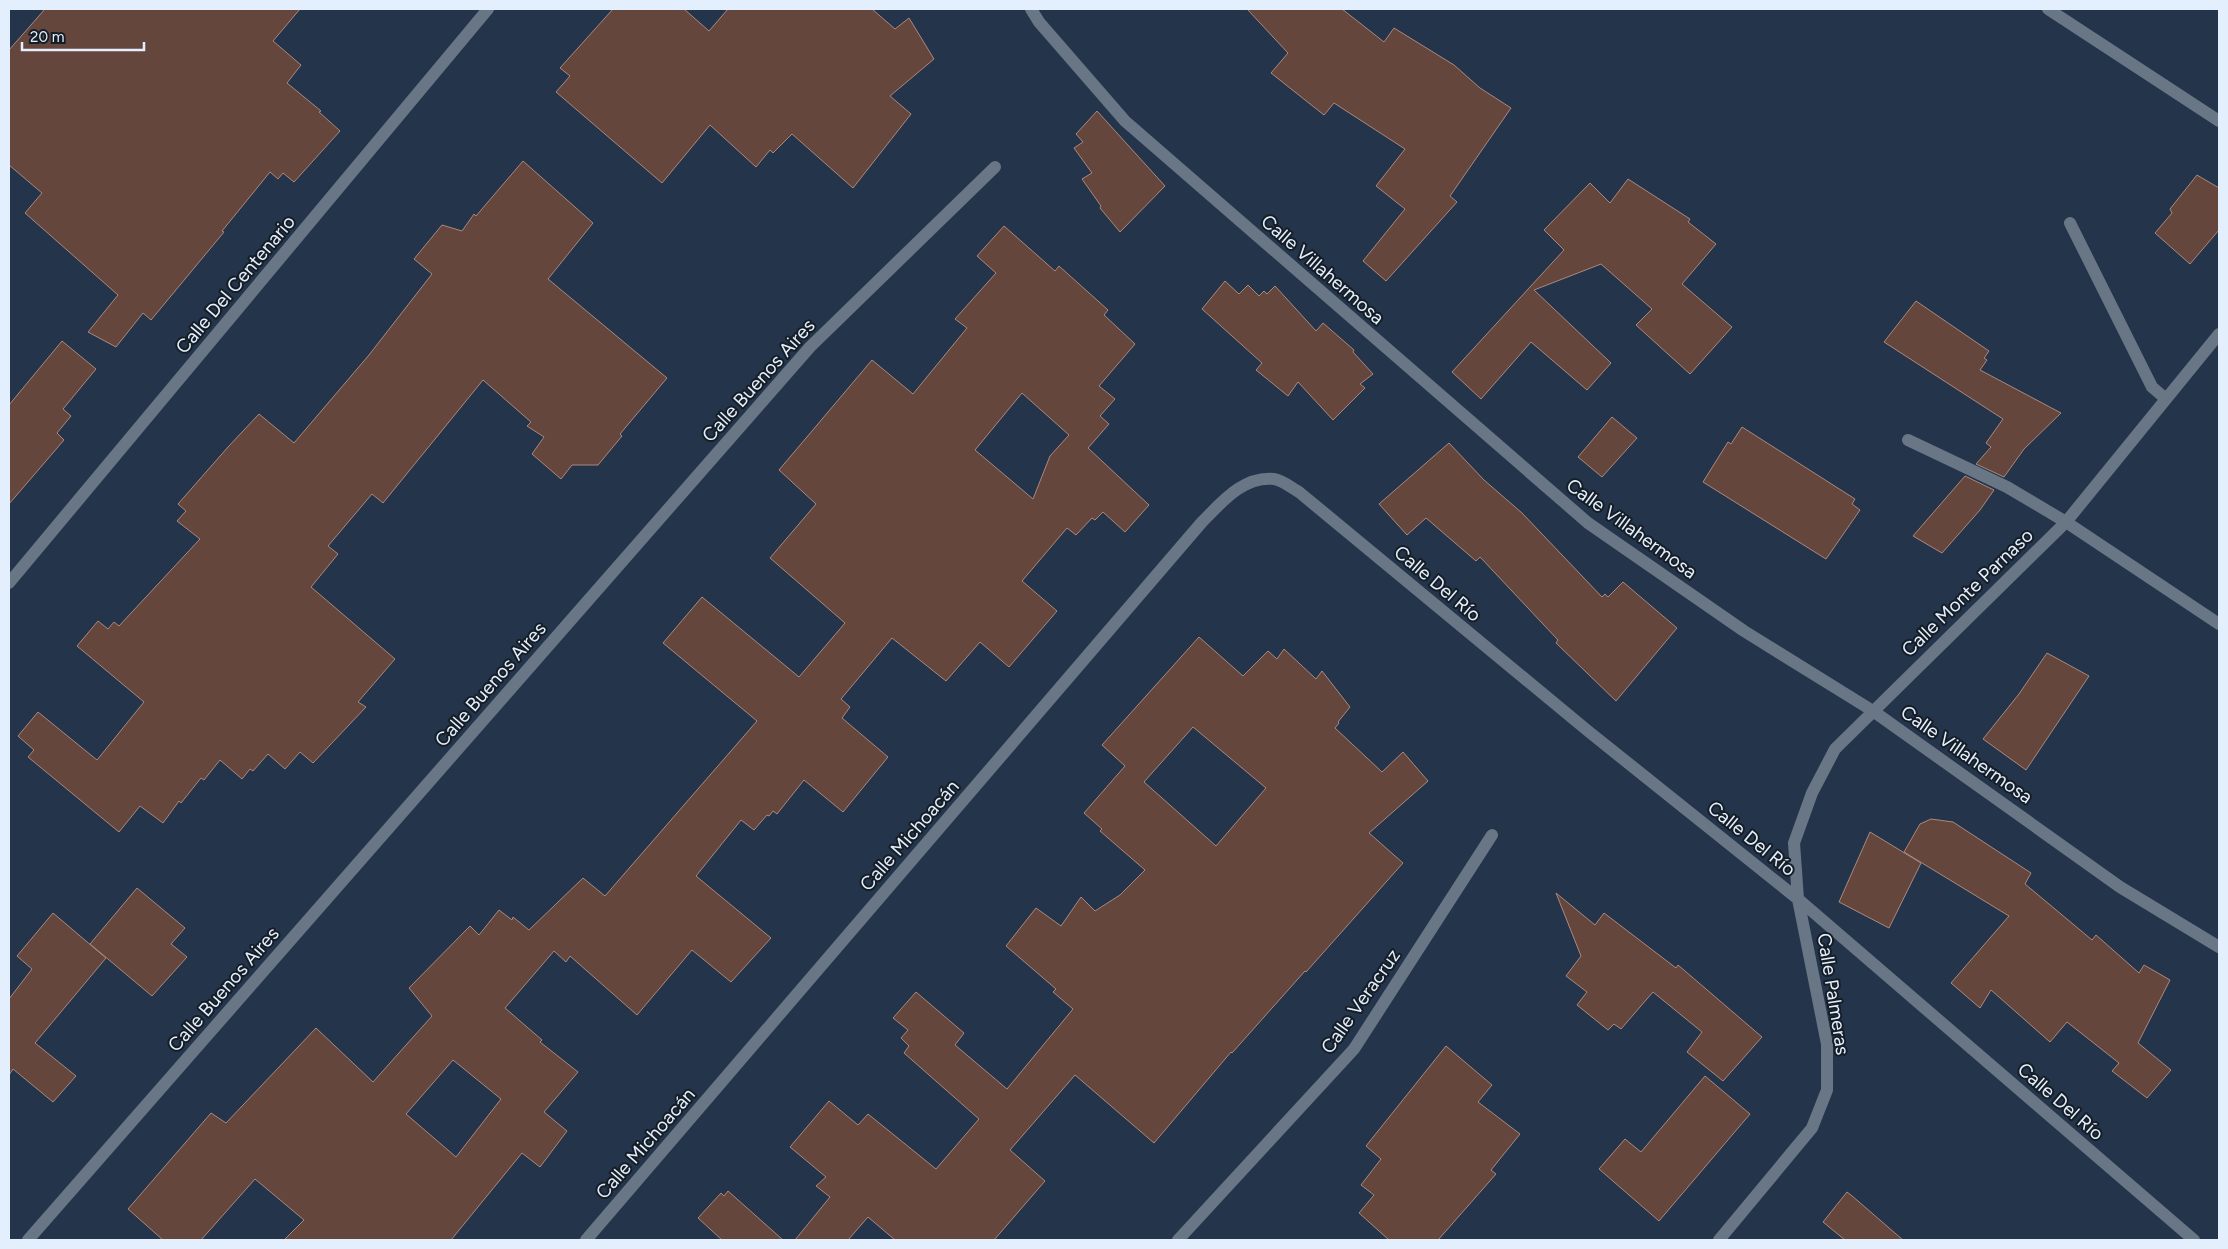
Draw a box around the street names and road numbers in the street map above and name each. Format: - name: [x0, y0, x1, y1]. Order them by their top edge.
- street label: Calle Del Centenario: [171, 210, 300, 358]
- street label: Calle Villahermosa: [1256, 210, 1389, 329]
- street label: Calle Buenos Aires: [697, 314, 820, 447]
- street label: Calle Villahermosa: [1562, 473, 1701, 583]
- street label: Calle Monte Parnaso: [1897, 524, 2038, 661]
- street label: Calle Del Río: [1390, 540, 1486, 626]
- street label: Calle Buenos Aires: [430, 617, 551, 751]
- street label: Calle Villahermosa: [1896, 700, 2037, 808]
- street label: Calle Michoacán: [855, 775, 964, 895]
- street label: Calle Del Río: [1703, 796, 1800, 881]
- street label: Calle Buenos Aires: [163, 922, 284, 1056]
- street label: Calle Palmeras: [1813, 932, 1855, 1057]
- street label: Calle Veracruz: [1316, 945, 1405, 1058]
- street label: Calle Del Río: [2013, 1058, 2108, 1145]
- street label: Calle Michoacán: [591, 1083, 700, 1203]

